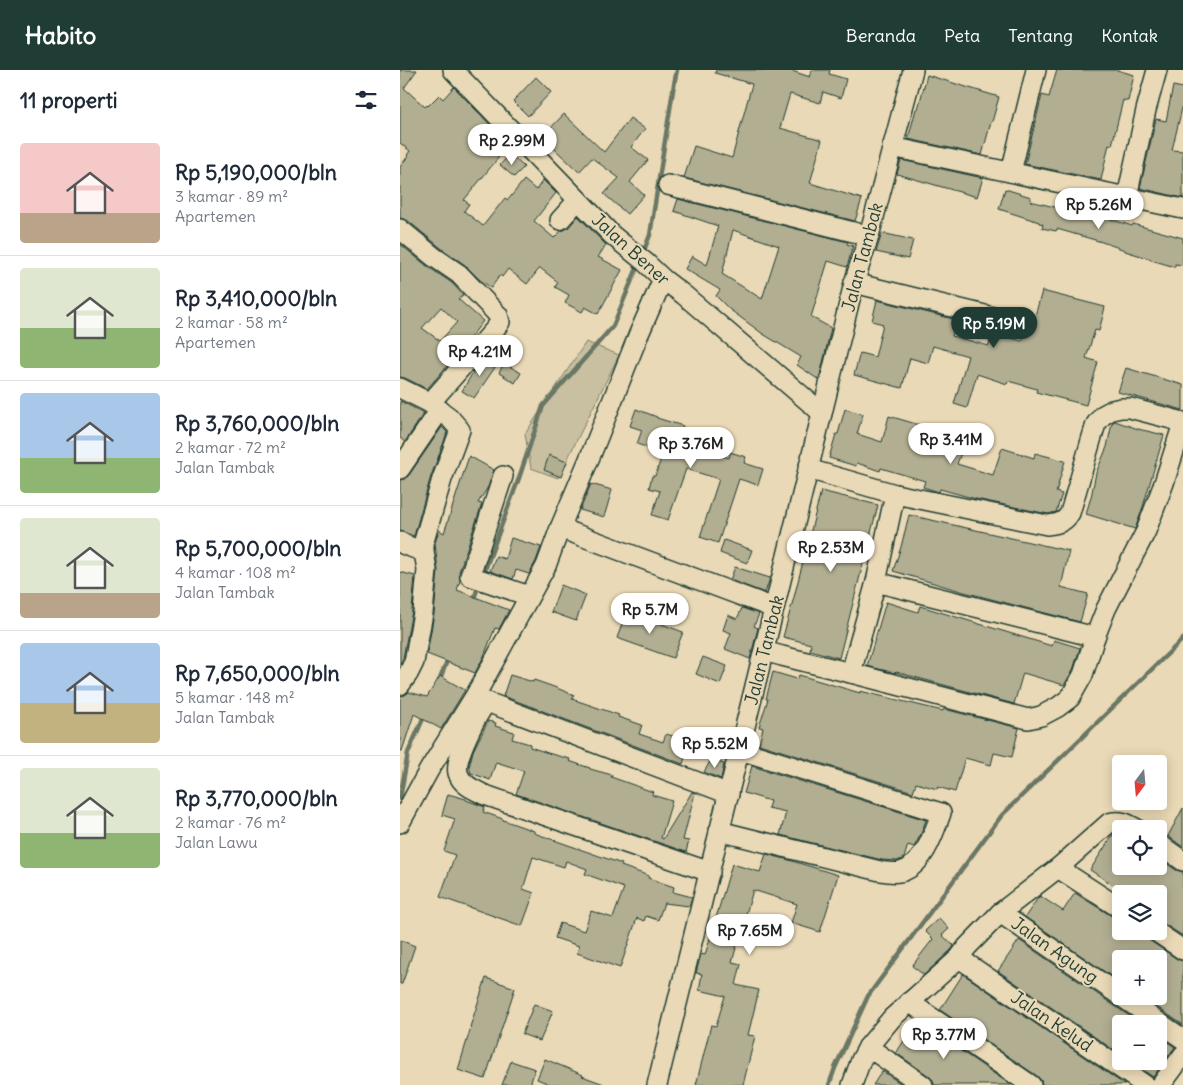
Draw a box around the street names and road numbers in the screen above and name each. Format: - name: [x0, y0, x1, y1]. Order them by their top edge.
- street label: Jalan Tambak: [836, 200, 888, 314]
- street label: Jalan Bener: [587, 208, 675, 291]
- street label: Jalan Tambak: [739, 593, 789, 707]
- street label: Jalan Agung: [1007, 912, 1103, 988]
- street label: Jalan Kelud: [1007, 985, 1098, 1057]

